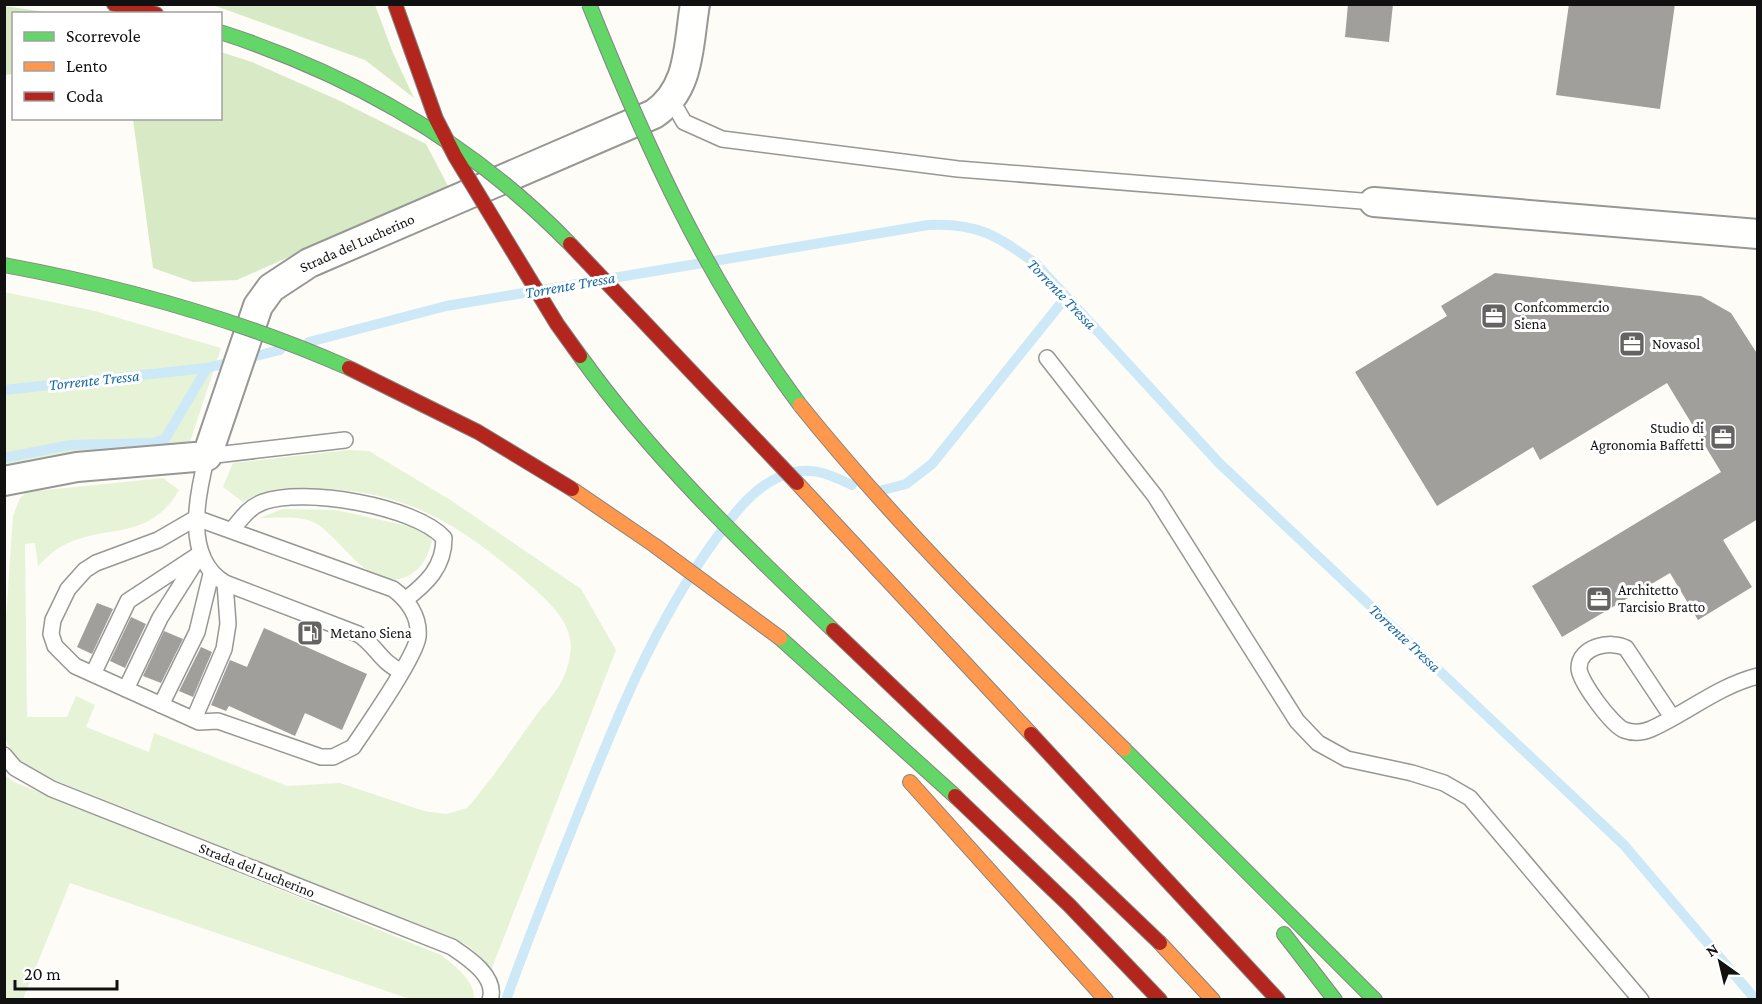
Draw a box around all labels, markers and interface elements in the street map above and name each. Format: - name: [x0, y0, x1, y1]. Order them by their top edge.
- legend: [12, 12, 222, 120]
- text: Scorrevole: [66, 26, 141, 46]
- text: Lento: [66, 56, 107, 76]
- text: Coda: [66, 86, 103, 106]
- street label: Strada del Lucherino: [297, 211, 417, 275]
- water label: Torrente Tressa: [1024, 255, 1100, 333]
- water label: Torrente Tressa: [524, 269, 617, 301]
- place label: Confcommercio Siena: [1514, 299, 1610, 332]
- office icon: Confcommercio Siena: [1479, 301, 1509, 331]
- office icon: Novasol: [1617, 329, 1647, 359]
- place label: Novasol: [1652, 336, 1700, 352]
- water label: Torrente Tressa: [48, 367, 141, 393]
- place label: Studio di Agronomia Baffetti: [1590, 420, 1704, 454]
- office icon: Studio di Agronomia Baffetti: [1708, 422, 1738, 452]
- place label: Architetto Tarcisio Bratto: [1618, 582, 1705, 615]
- office icon: Architetto Tarcisio Bratto: [1584, 584, 1614, 614]
- water label: Torrente Tressa: [1366, 601, 1444, 676]
- fuel station icon: Metano Siena: [295, 618, 325, 648]
- place label: Metano Siena: [330, 625, 412, 641]
- street label: Strada del Lucherino: [197, 839, 317, 901]
- north arrow: [1690, 932, 1750, 992]
- text: N: [1703, 940, 1721, 960]
- scale bar: [15, 953, 117, 991]
- text: 20 m: [24, 964, 61, 984]

